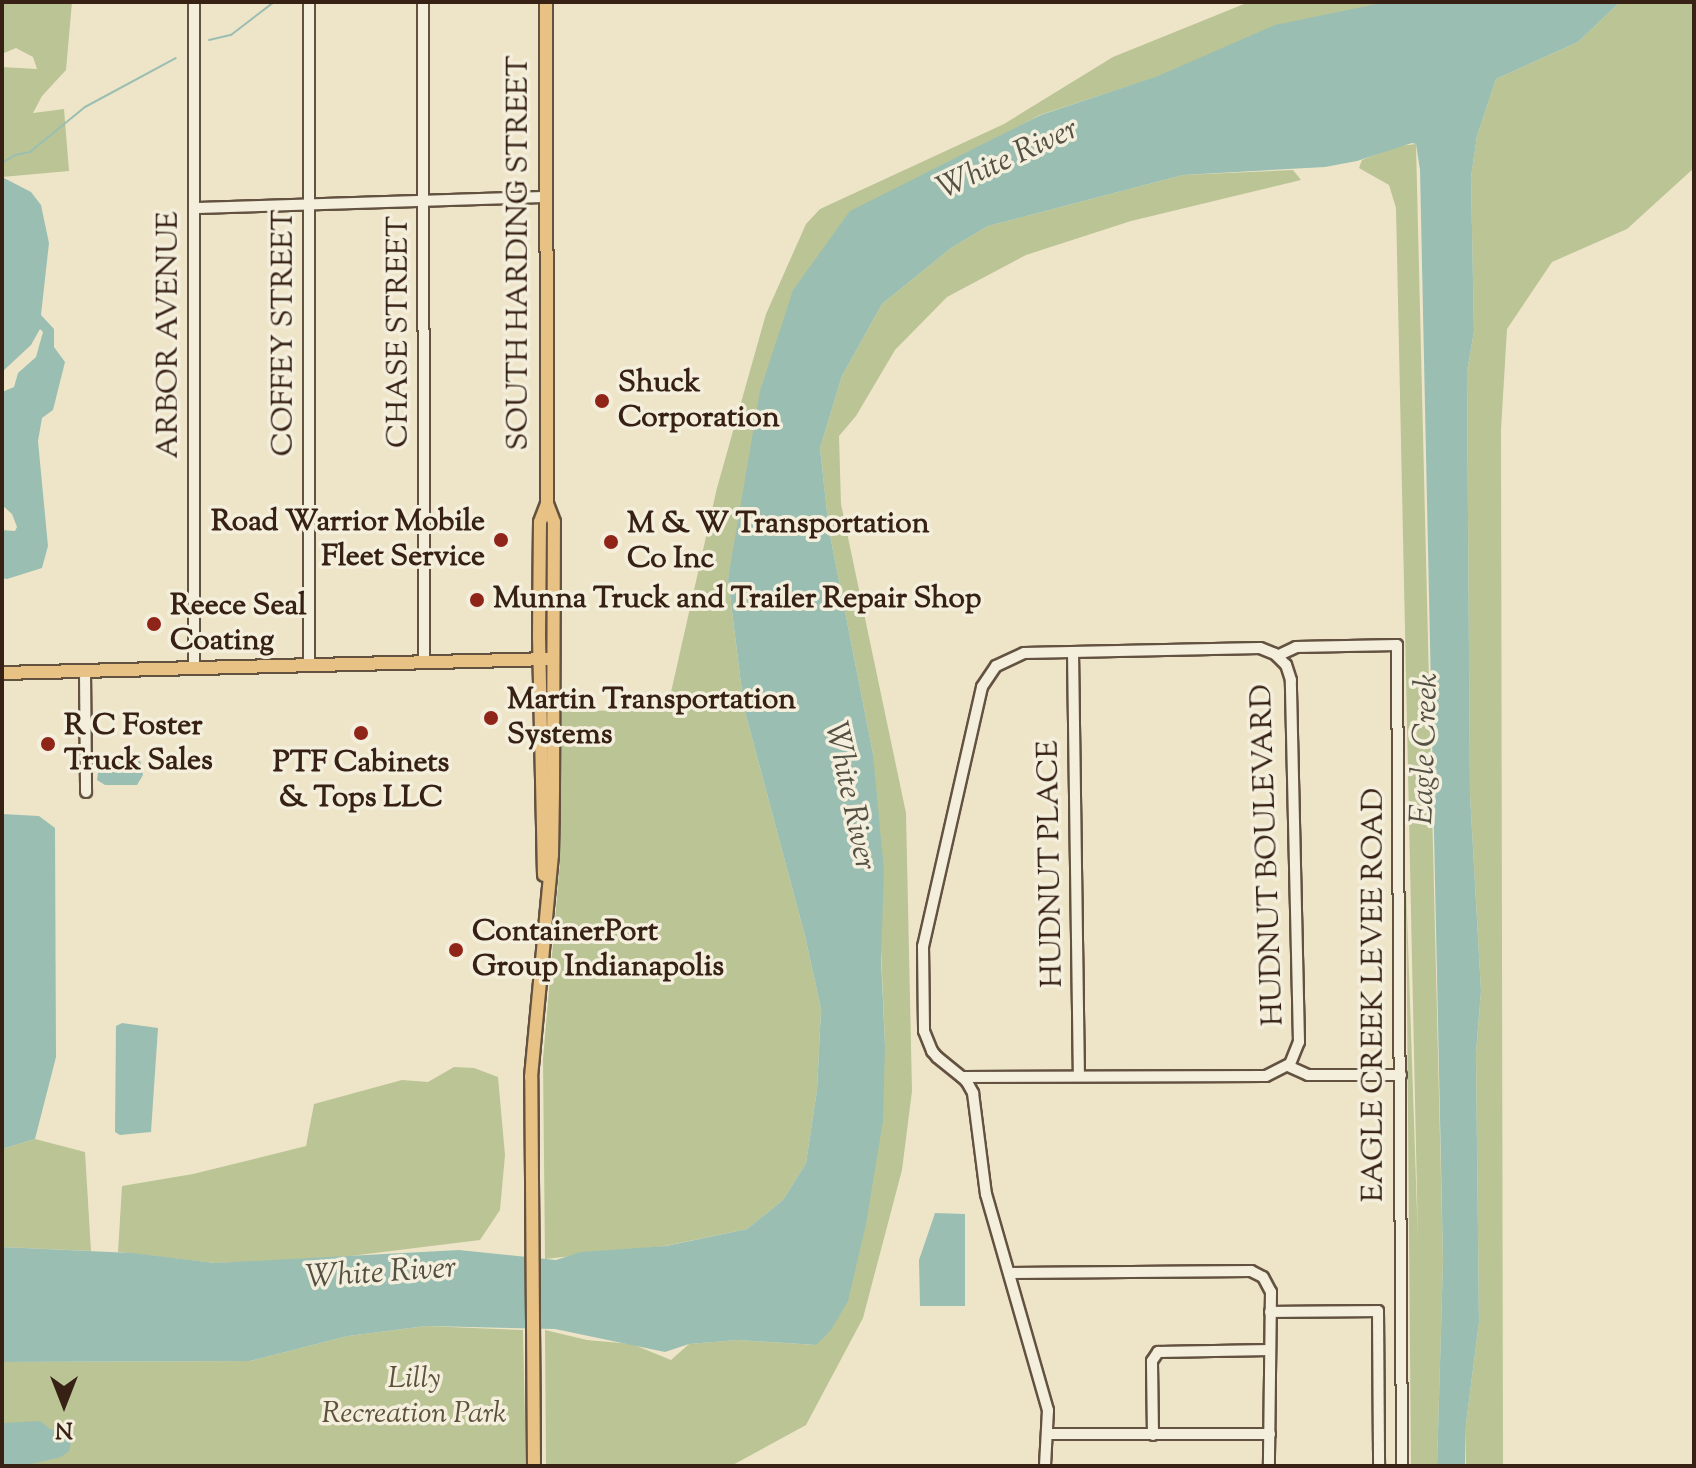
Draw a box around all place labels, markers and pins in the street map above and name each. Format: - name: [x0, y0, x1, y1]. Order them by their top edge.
- place label: Shuck Corporation: [618, 366, 780, 436]
- marker: Shuck Corporation: [593, 392, 611, 410]
- place label: Road Warrior Mobile Fleet Service: [211, 505, 485, 576]
- place label: M & W Transportation Co Inc: [627, 507, 929, 578]
- marker: Road Warrior Mobile Fleet Service: [492, 531, 510, 549]
- marker: M & W Transportation Co Inc: [602, 533, 620, 551]
- place label: Munna Truck and Trailer Repair Shop: [493, 582, 981, 618]
- place label: Reece Seal Coating: [170, 589, 307, 660]
- marker: Munna Truck and Trailer Repair Shop: [468, 591, 486, 609]
- marker: Reece Seal Coating: [145, 615, 163, 633]
- place label: Martin Transportation Systems: [507, 683, 796, 754]
- place label: R C Foster Truck Sales: [64, 709, 213, 780]
- marker: Martin Transportation Systems: [482, 709, 500, 727]
- marker: PTF Cabinets & Tops LLC: [352, 724, 370, 742]
- marker: R C Foster Truck Sales: [39, 735, 57, 753]
- place label: PTF Cabinets & Tops LLC: [273, 746, 449, 816]
- place label: ContainerPort Group Indianapolis: [472, 915, 724, 986]
- marker: ContainerPort Group Indianapolis: [447, 941, 465, 959]

